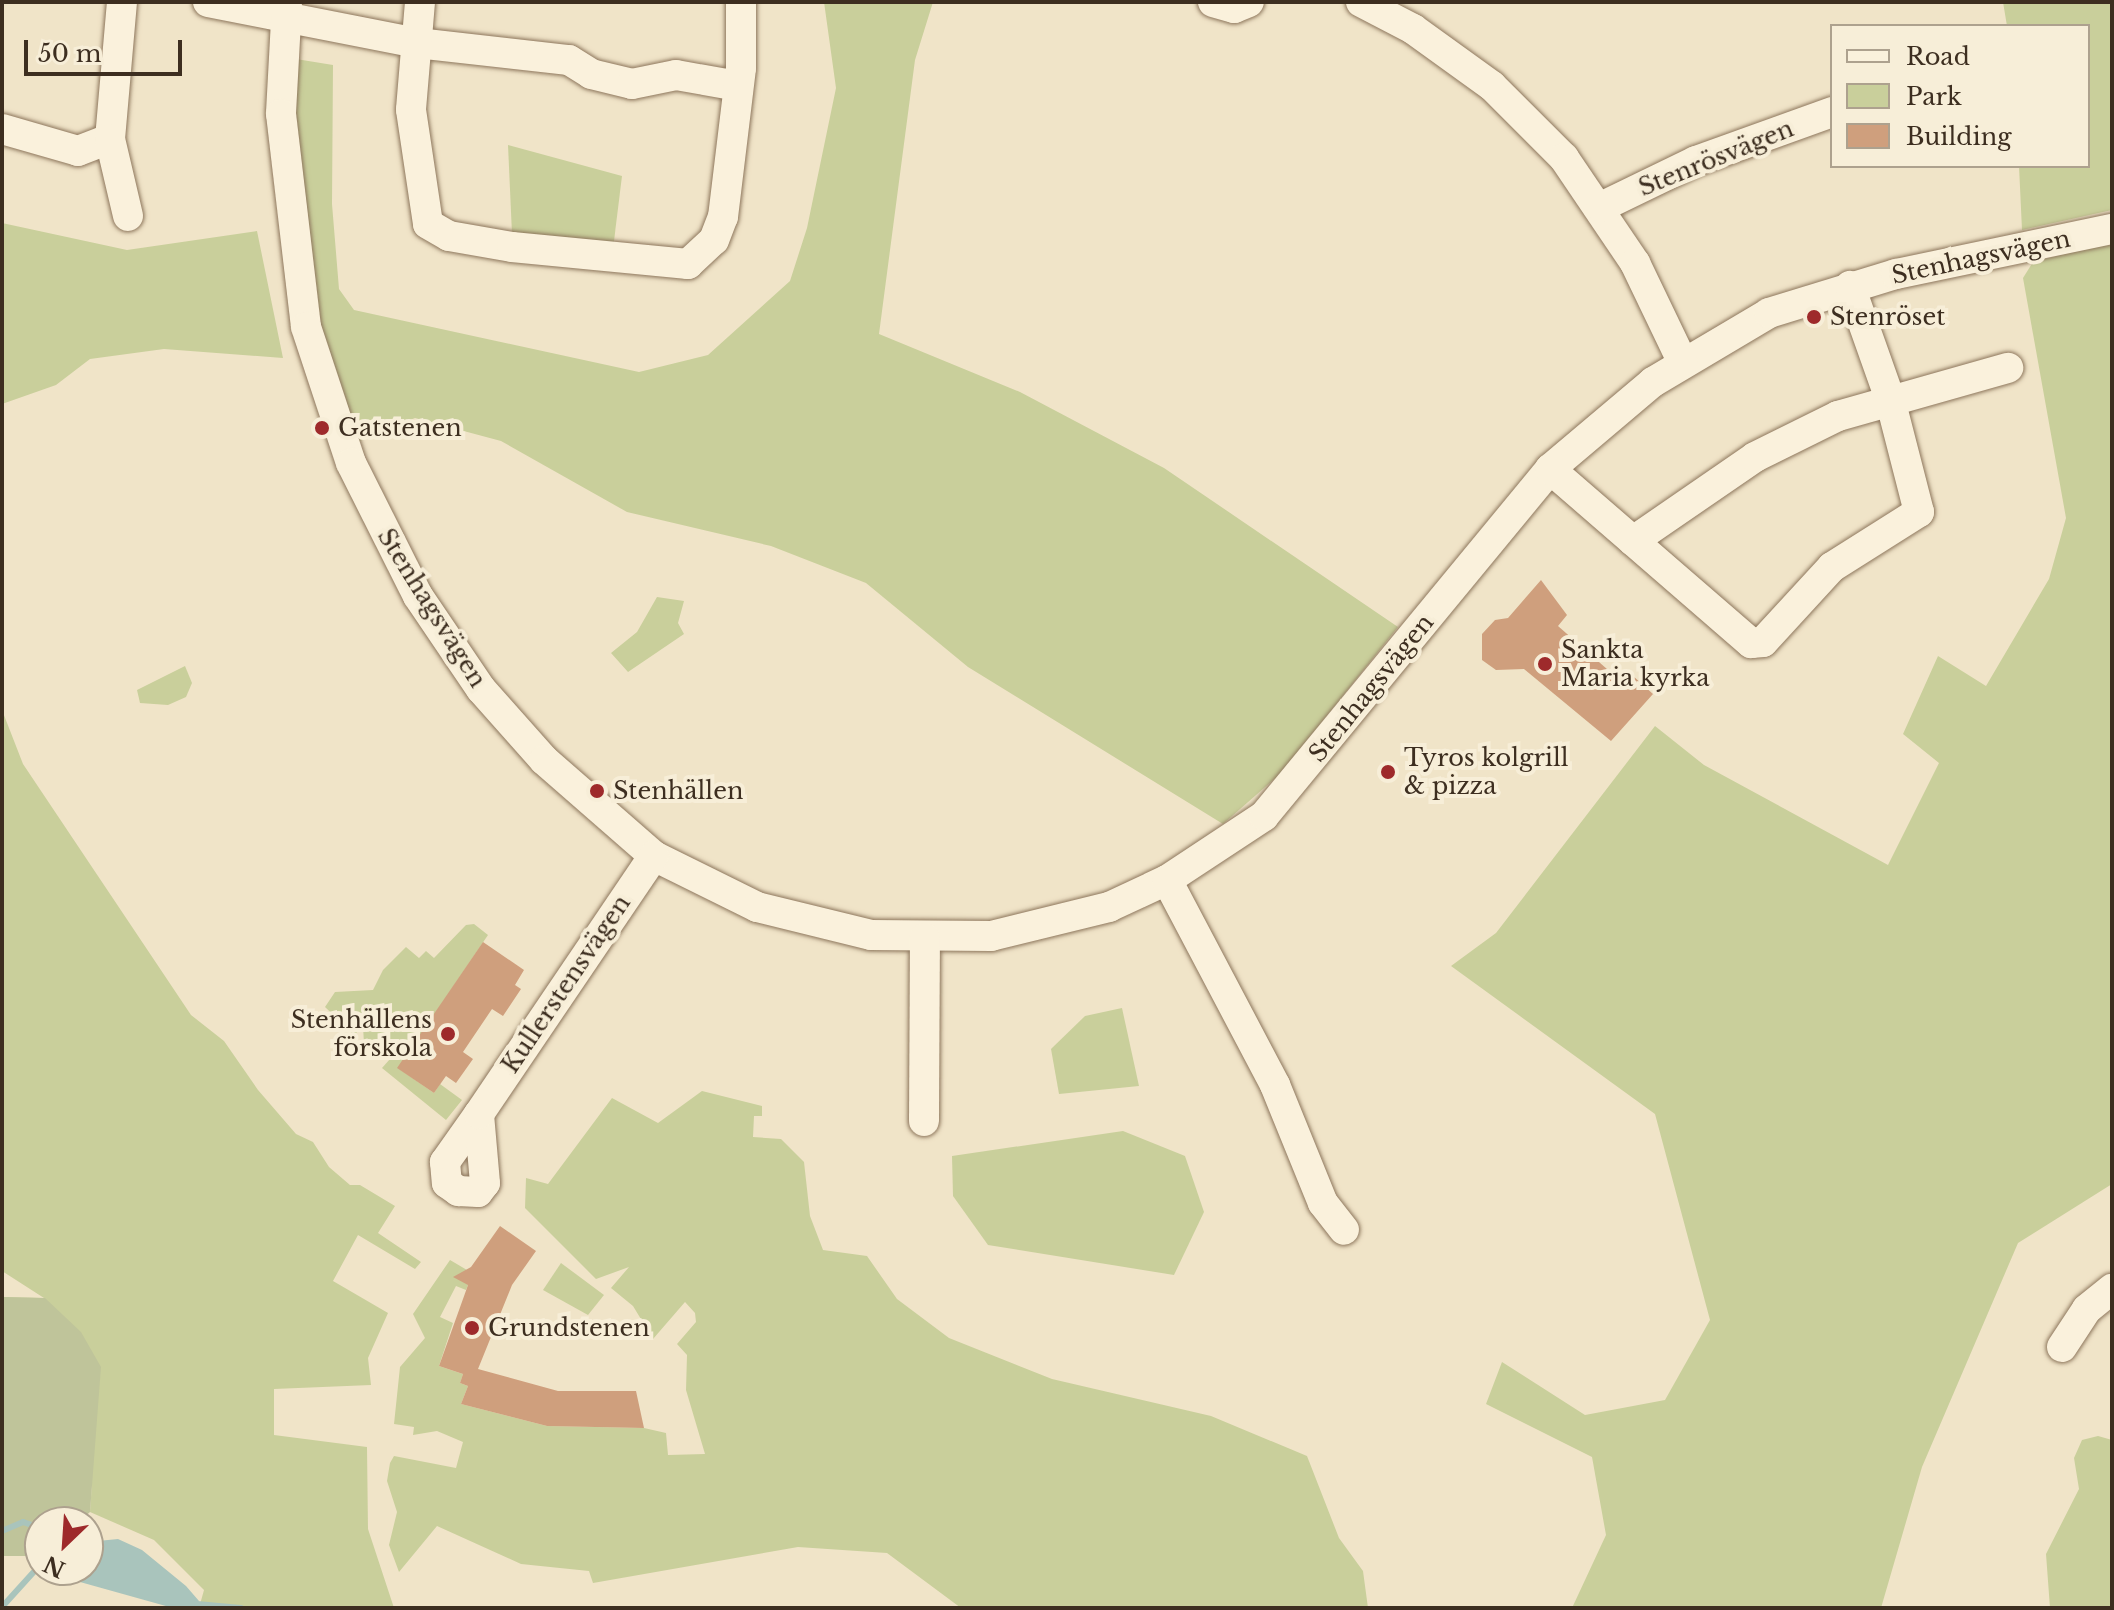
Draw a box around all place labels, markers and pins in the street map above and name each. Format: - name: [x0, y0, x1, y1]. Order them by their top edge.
- place label: Stenröset: [1830, 303, 1945, 331]
- marker: Stenröset: [1805, 308, 1823, 326]
- place label: Gatstenen: [338, 414, 462, 442]
- marker: Gatstenen: [313, 419, 331, 437]
- place label: Sankta Maria kyrka: [1561, 636, 1710, 692]
- marker: Sankta Maria kyrka: [1536, 655, 1554, 673]
- place label: Tyros kolgrill & pizza: [1404, 744, 1569, 800]
- marker: Tyros kolgrill & pizza: [1379, 763, 1397, 781]
- place label: Stenhällen: [613, 777, 743, 805]
- marker: Stenhällen: [588, 782, 606, 800]
- place label: Stenhällens förskola: [291, 1006, 432, 1062]
- marker: Stenhällens förskola: [439, 1025, 457, 1043]
- place label: Grundstenen: [488, 1314, 650, 1342]
- marker: Grundstenen: [463, 1319, 481, 1337]

